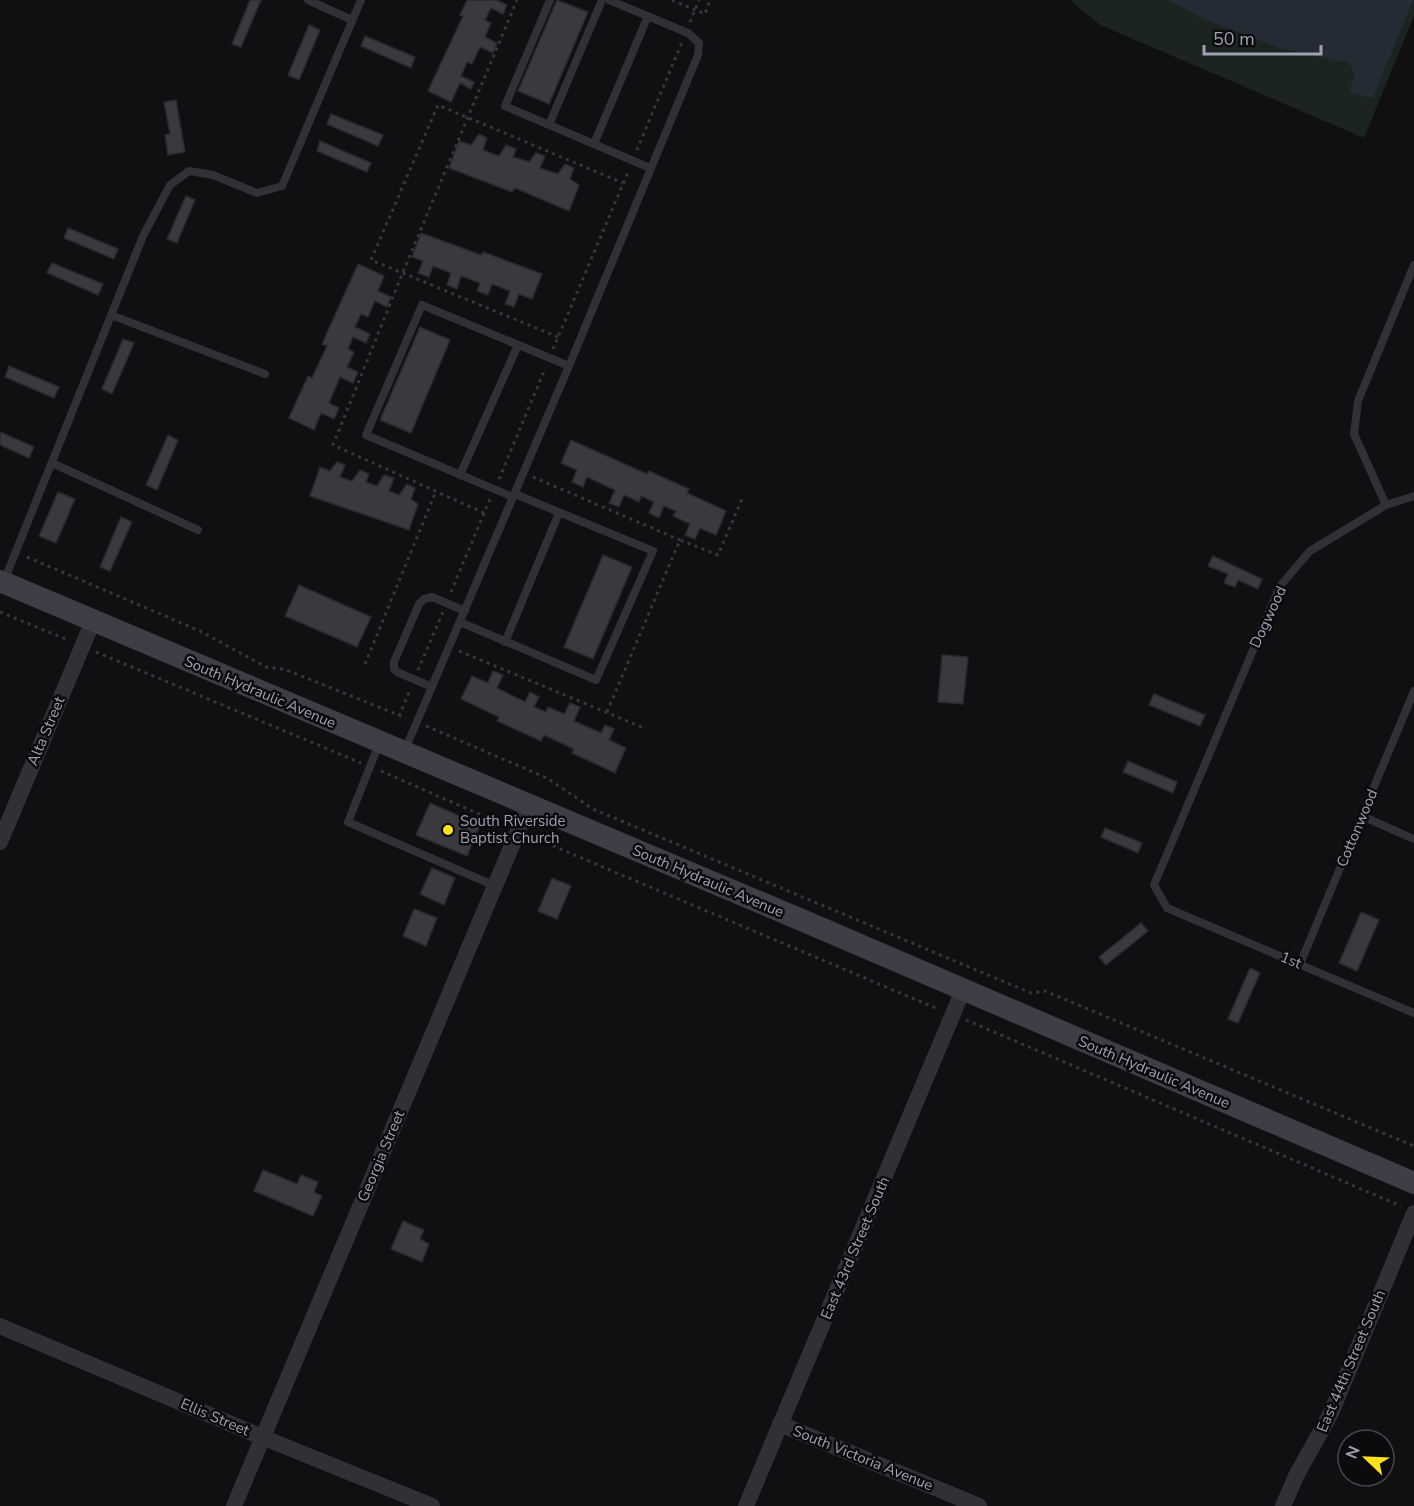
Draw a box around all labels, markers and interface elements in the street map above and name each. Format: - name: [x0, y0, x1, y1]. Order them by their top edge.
- scale bar: [1204, 18, 1321, 56]
- text: 50 m: [1213, 27, 1255, 51]
- street label: Dogwood: [1245, 583, 1291, 651]
- street label: South Hydraulic Avenue: [181, 651, 339, 733]
- street label: Alta Street: [22, 693, 70, 769]
- street label: Cottonwood: [1332, 786, 1382, 870]
- place label: South Riverside Baptist Church: [460, 811, 565, 848]
- marker: South Riverside Baptist Church: [441, 823, 455, 837]
- street label: South Hydraulic Avenue: [629, 840, 787, 922]
- street label: 1st: [1277, 947, 1305, 974]
- street label: South Hydraulic Avenue: [1075, 1031, 1233, 1113]
- street label: Georgia Street: [353, 1107, 410, 1205]
- street label: East 43rd Street South: [816, 1174, 894, 1322]
- street label: East 44th Street South: [1312, 1287, 1390, 1435]
- street label: Ellis Street: [177, 1394, 253, 1441]
- street label: South Victoria Avenue: [790, 1421, 936, 1495]
- north arrow: [1336, 1428, 1396, 1488]
- text: N: [1341, 1443, 1366, 1462]

